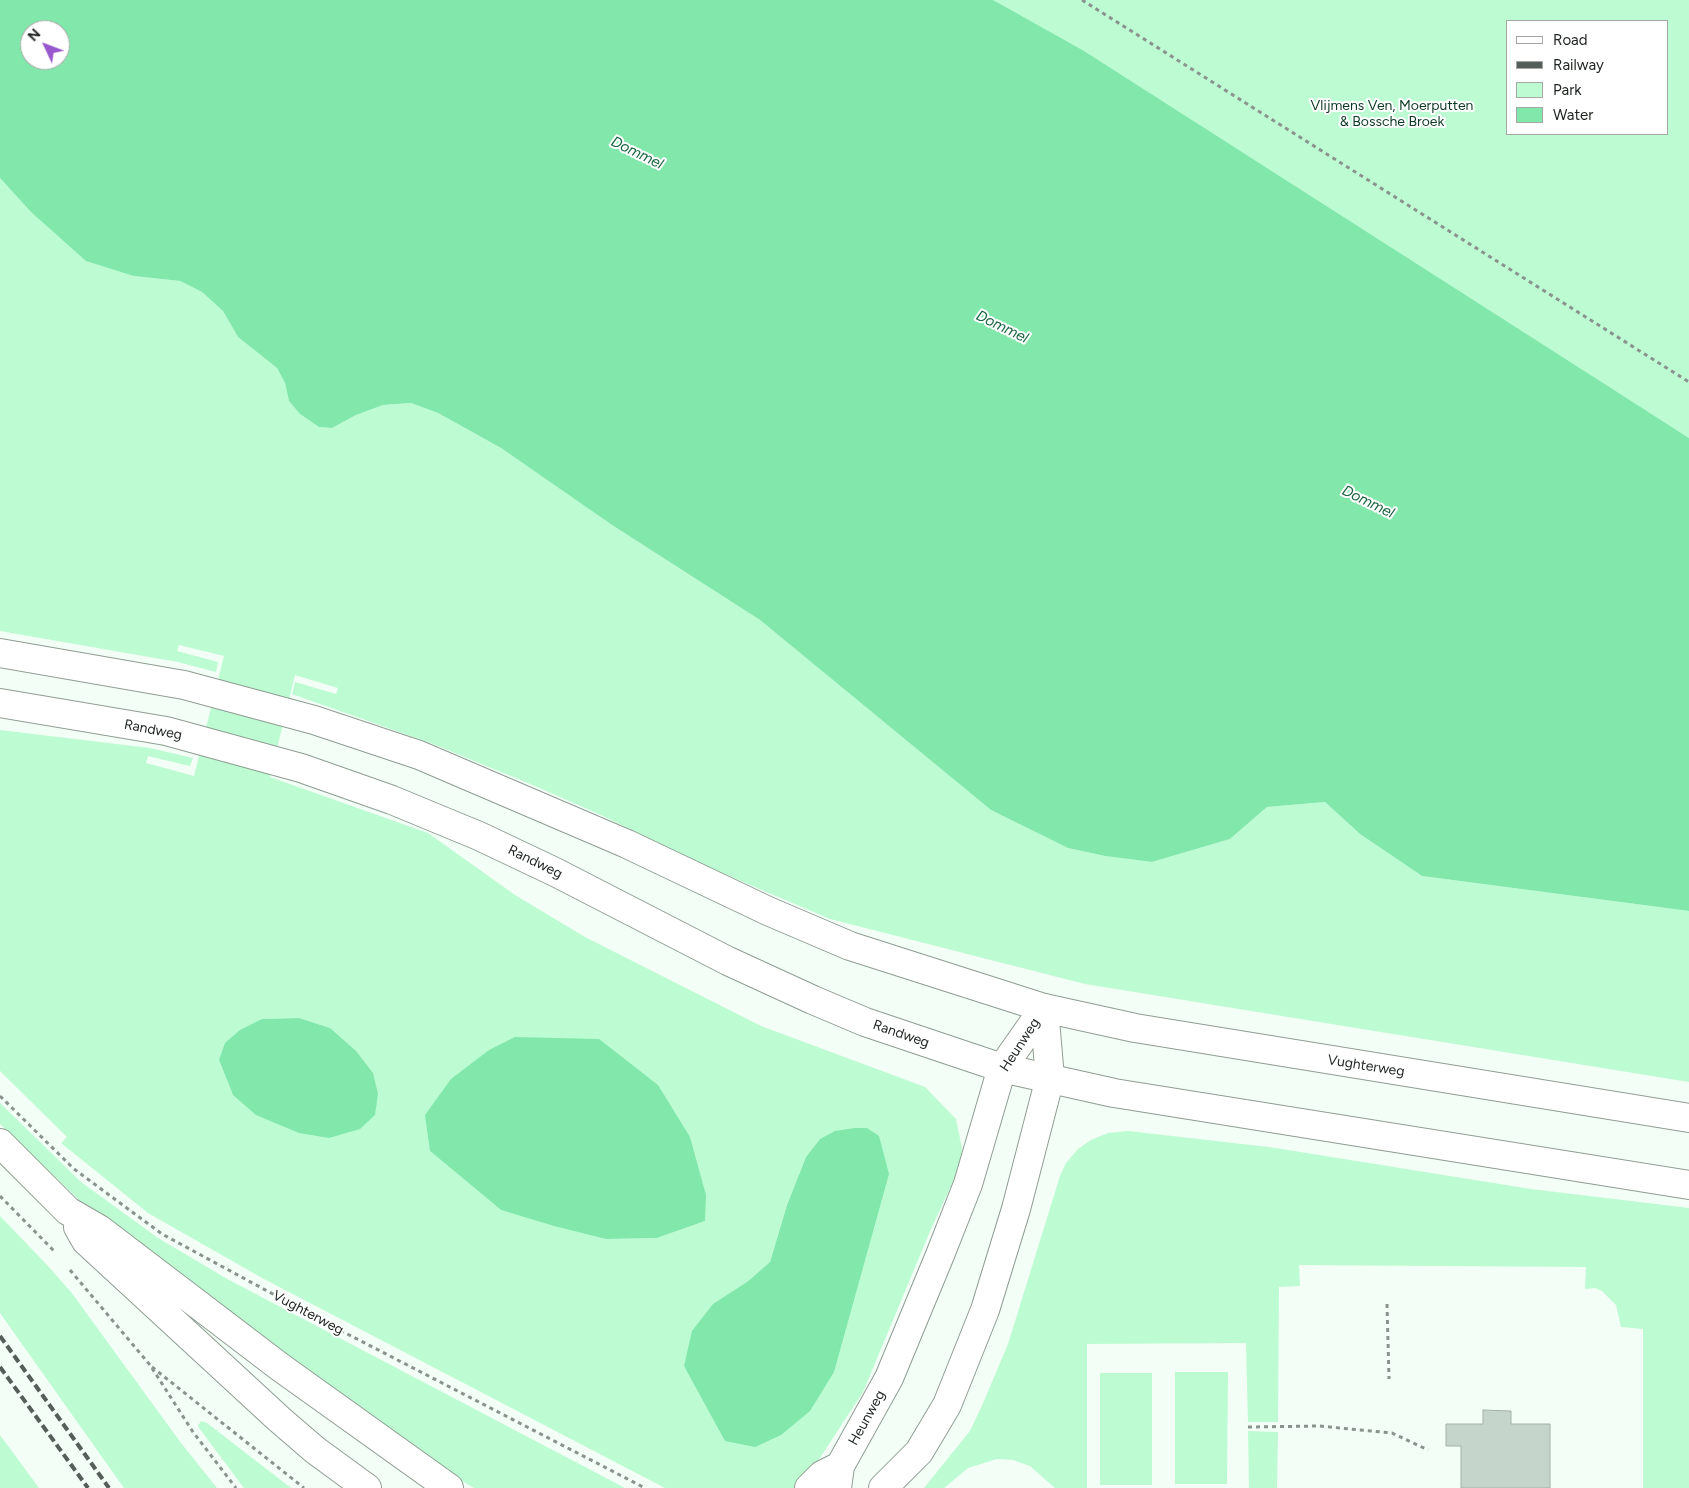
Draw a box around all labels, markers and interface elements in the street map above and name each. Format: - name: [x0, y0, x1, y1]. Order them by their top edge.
- north arrow: [20, 20, 70, 70]
- legend: [1506, 20, 1669, 135]
- text: N: [24, 25, 44, 45]
- text: Road: [1553, 31, 1588, 49]
- text: Railway: [1553, 56, 1604, 74]
- text: Park: [1553, 81, 1582, 99]
- park label: Vlijmens Ven, Moerputten & Bossche Broek: [1311, 98, 1473, 130]
- text: Water: [1553, 106, 1593, 124]
- water label: Dommel: [608, 133, 666, 173]
- water label: Dommel: [973, 307, 1031, 347]
- water label: Dommel: [1339, 482, 1397, 522]
- street label: Randweg: [123, 716, 183, 744]
- street label: Randweg: [505, 842, 565, 882]
- street label: Heunweg: [997, 1015, 1043, 1075]
- street label: Randweg: [871, 1017, 931, 1051]
- street label: Vughterweg: [1326, 1052, 1406, 1080]
- street label: Vughterweg: [270, 1287, 346, 1339]
- street label: Heunweg: [845, 1388, 889, 1448]

